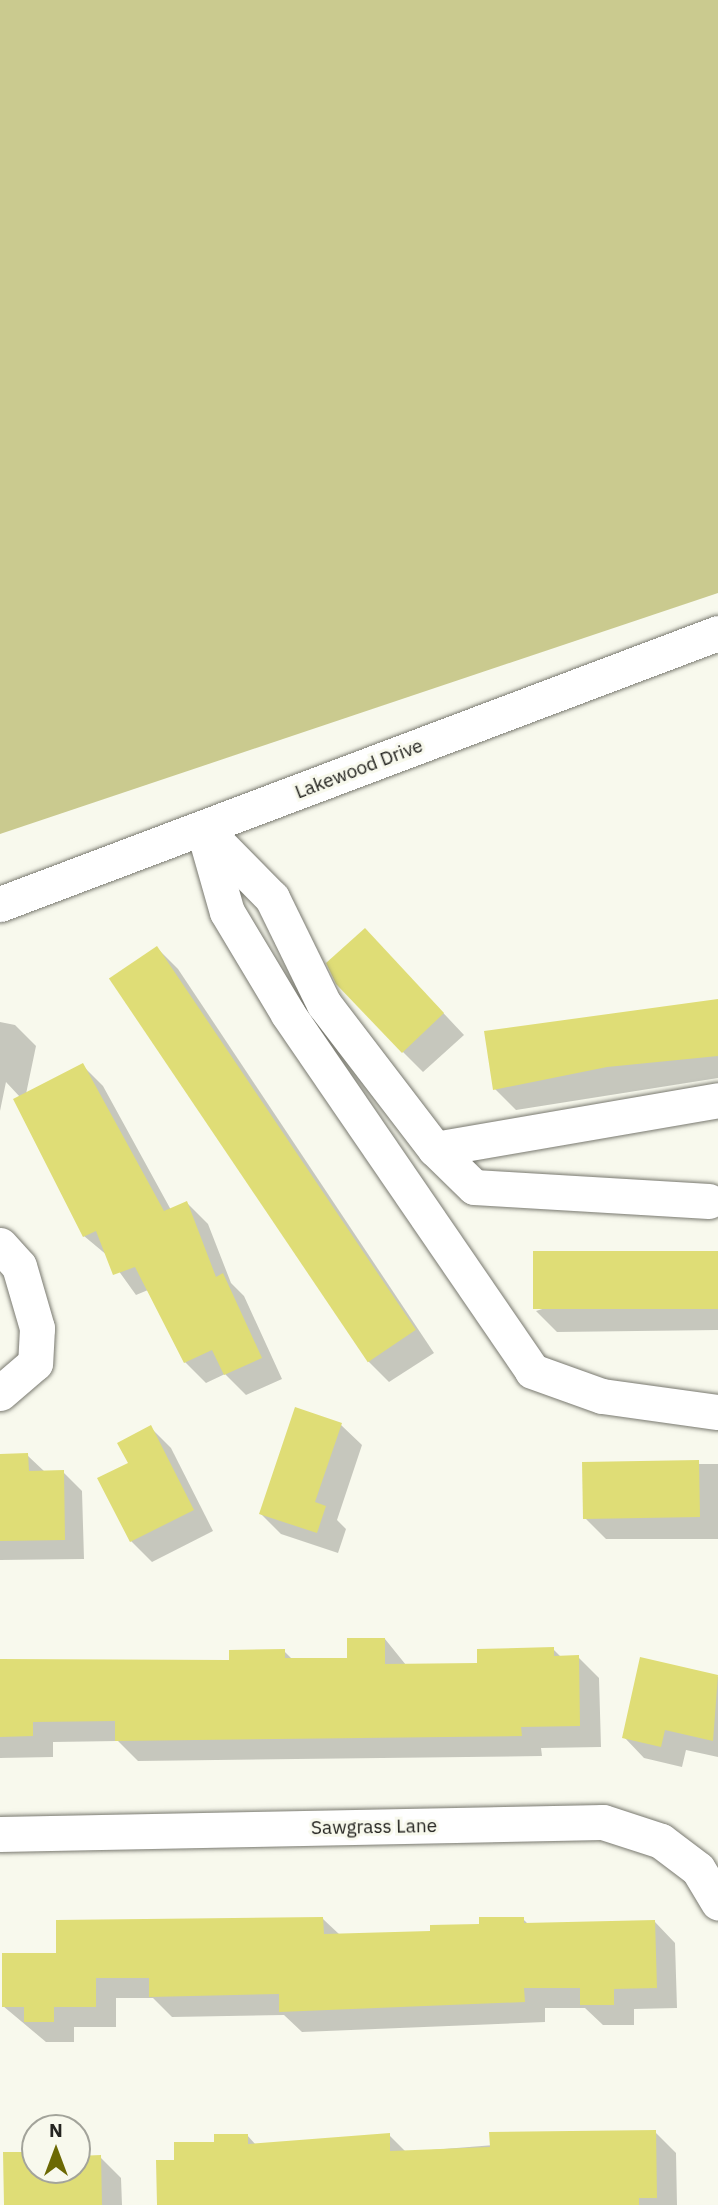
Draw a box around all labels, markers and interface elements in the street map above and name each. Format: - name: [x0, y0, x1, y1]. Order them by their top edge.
- street label: Lakewood Drive: [292, 734, 426, 804]
- street label: Sawgrass Lane: [311, 1815, 437, 1839]
- north arrow: [21, 2114, 91, 2184]
- text: N: [49, 2118, 63, 2142]

